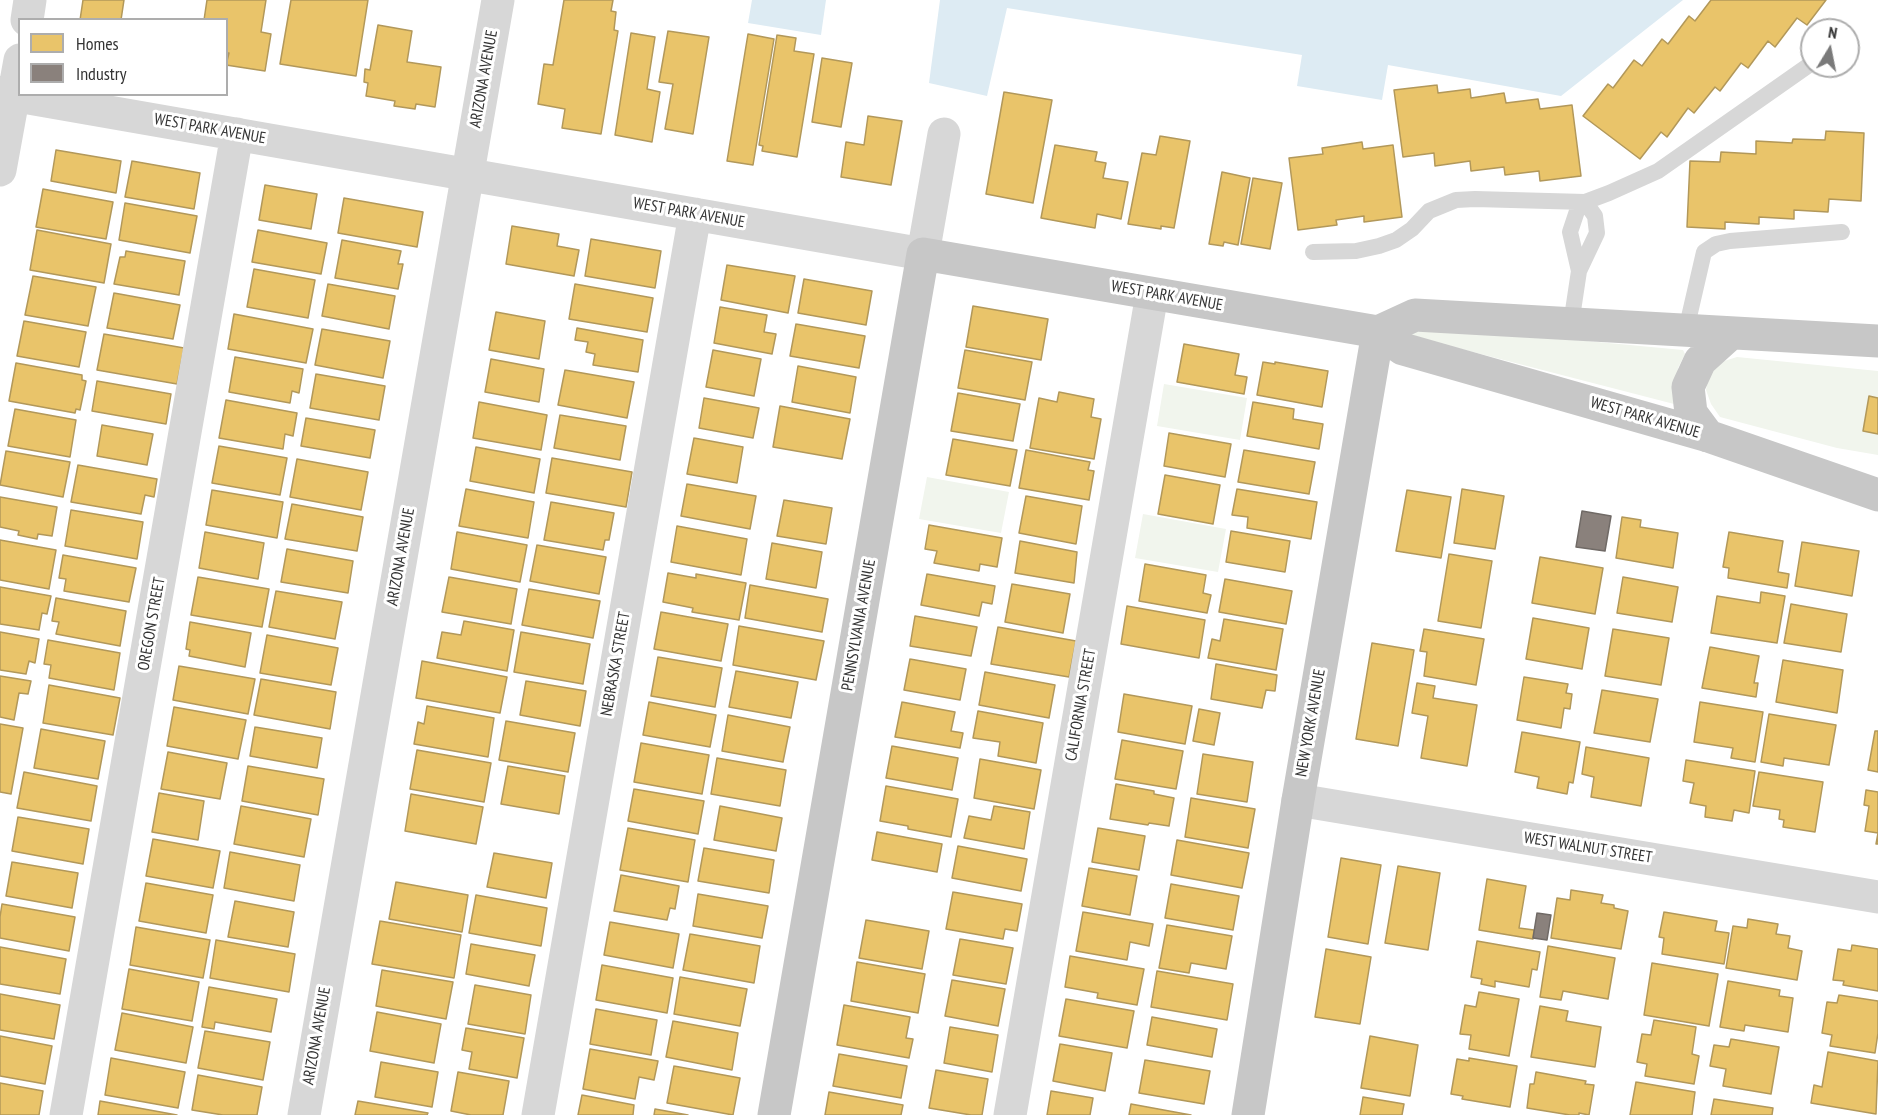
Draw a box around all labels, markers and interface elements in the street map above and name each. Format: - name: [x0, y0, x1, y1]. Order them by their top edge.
- legend: [18, 18, 228, 96]
- north arrow: [1800, 18, 1860, 78]
- text: N: [1827, 22, 1839, 43]
- street label: ARIZONA AVENUE: [466, 29, 502, 129]
- text: Homes: [76, 32, 119, 55]
- text: Industry: [76, 62, 126, 85]
- street label: WEST PARK AVENUE: [153, 110, 267, 148]
- street label: WEST PARK AVENUE: [632, 194, 746, 232]
- street label: WEST PARK AVENUE: [1110, 277, 1224, 315]
- street label: WEST PARK AVENUE: [1588, 393, 1702, 443]
- street label: ARIZONA AVENUE: [383, 507, 419, 607]
- street label: PENNSYLVANIA AVENUE: [838, 558, 880, 692]
- street label: OREGON STREET: [134, 576, 170, 672]
- street label: NEBRASKA STREET: [597, 610, 635, 718]
- street label: CALIFORNIA STREET: [1062, 647, 1100, 763]
- street label: NEW YORK AVENUE: [1292, 668, 1330, 778]
- street label: WEST WALNUT STREET: [1522, 828, 1654, 868]
- street label: ARIZONA AVENUE: [299, 986, 335, 1086]

